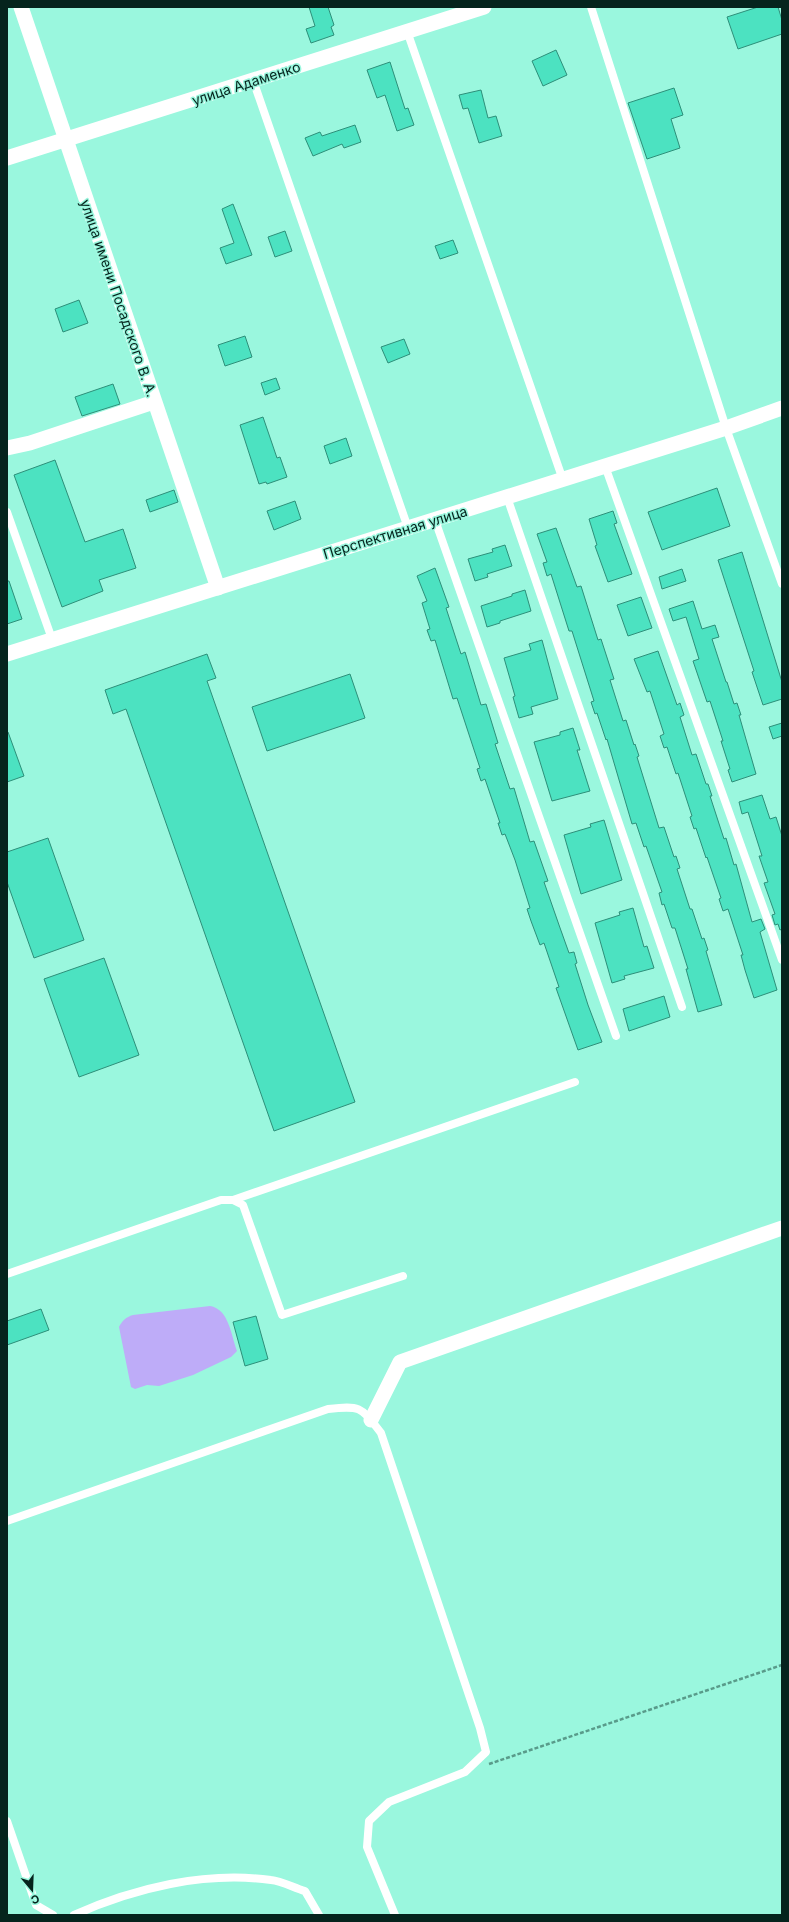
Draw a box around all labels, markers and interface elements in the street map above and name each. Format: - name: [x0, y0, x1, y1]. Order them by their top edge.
- street label: улица Адаменко: [190, 57, 302, 109]
- street label: улица имени Посадского В. А.: [77, 197, 161, 399]
- street label: Перспективная улица: [321, 502, 469, 562]
- north arrow: [12, 1870, 52, 1910]
- text: С: [29, 1892, 41, 1907]

